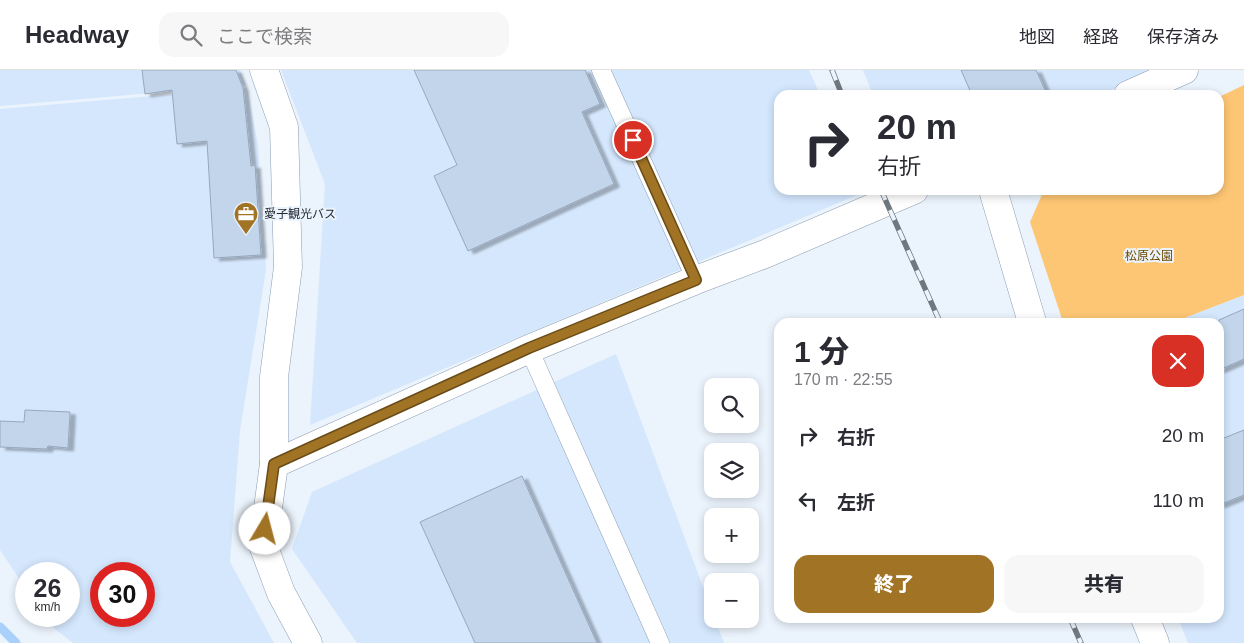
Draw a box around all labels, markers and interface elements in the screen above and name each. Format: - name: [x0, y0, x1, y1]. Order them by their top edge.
- search box: [159, 12, 509, 57]
- text: Headway: [25, 21, 129, 48]
- icon: search: [177, 21, 205, 49]
- text: ここで検索: [217, 26, 312, 47]
- text: 地図: [1019, 27, 1055, 47]
- text: 経路: [1083, 27, 1119, 47]
- text: 保存済み: [1147, 27, 1219, 47]
- text: 20 m: [877, 107, 957, 146]
- icon: right: [794, 110, 859, 175]
- pin: [612, 119, 654, 161]
- icon: arrive: [619, 126, 647, 154]
- text: 右折: [877, 154, 921, 179]
- office icon: 愛子観光バス: [233, 201, 259, 235]
- place label: 愛子観光バス: [264, 207, 336, 221]
- park label: 松原公園: [1125, 249, 1173, 263]
- text: 1 分: [794, 335, 849, 368]
- button: close: [1152, 335, 1204, 387]
- text: 170 m · 22:55: [794, 371, 893, 388]
- map controls: [704, 378, 759, 628]
- button: search: [704, 378, 759, 433]
- icon: right: [794, 422, 822, 450]
- text: 20 m: [1162, 425, 1204, 446]
- text: 右折: [837, 427, 875, 448]
- button: layers: [704, 443, 759, 498]
- icon: left: [794, 487, 822, 515]
- text: 110 m: [1153, 490, 1204, 511]
- text: 左折: [837, 492, 875, 513]
- position arrow: [238, 502, 290, 554]
- button: +: [704, 508, 759, 563]
- button: 終了: [794, 555, 994, 613]
- button: 共有: [1004, 555, 1204, 613]
- speed limit sign: 30: [90, 562, 155, 627]
- button: −: [704, 573, 759, 628]
- text: 26: [34, 574, 61, 602]
- text: km/h: [34, 600, 61, 614]

